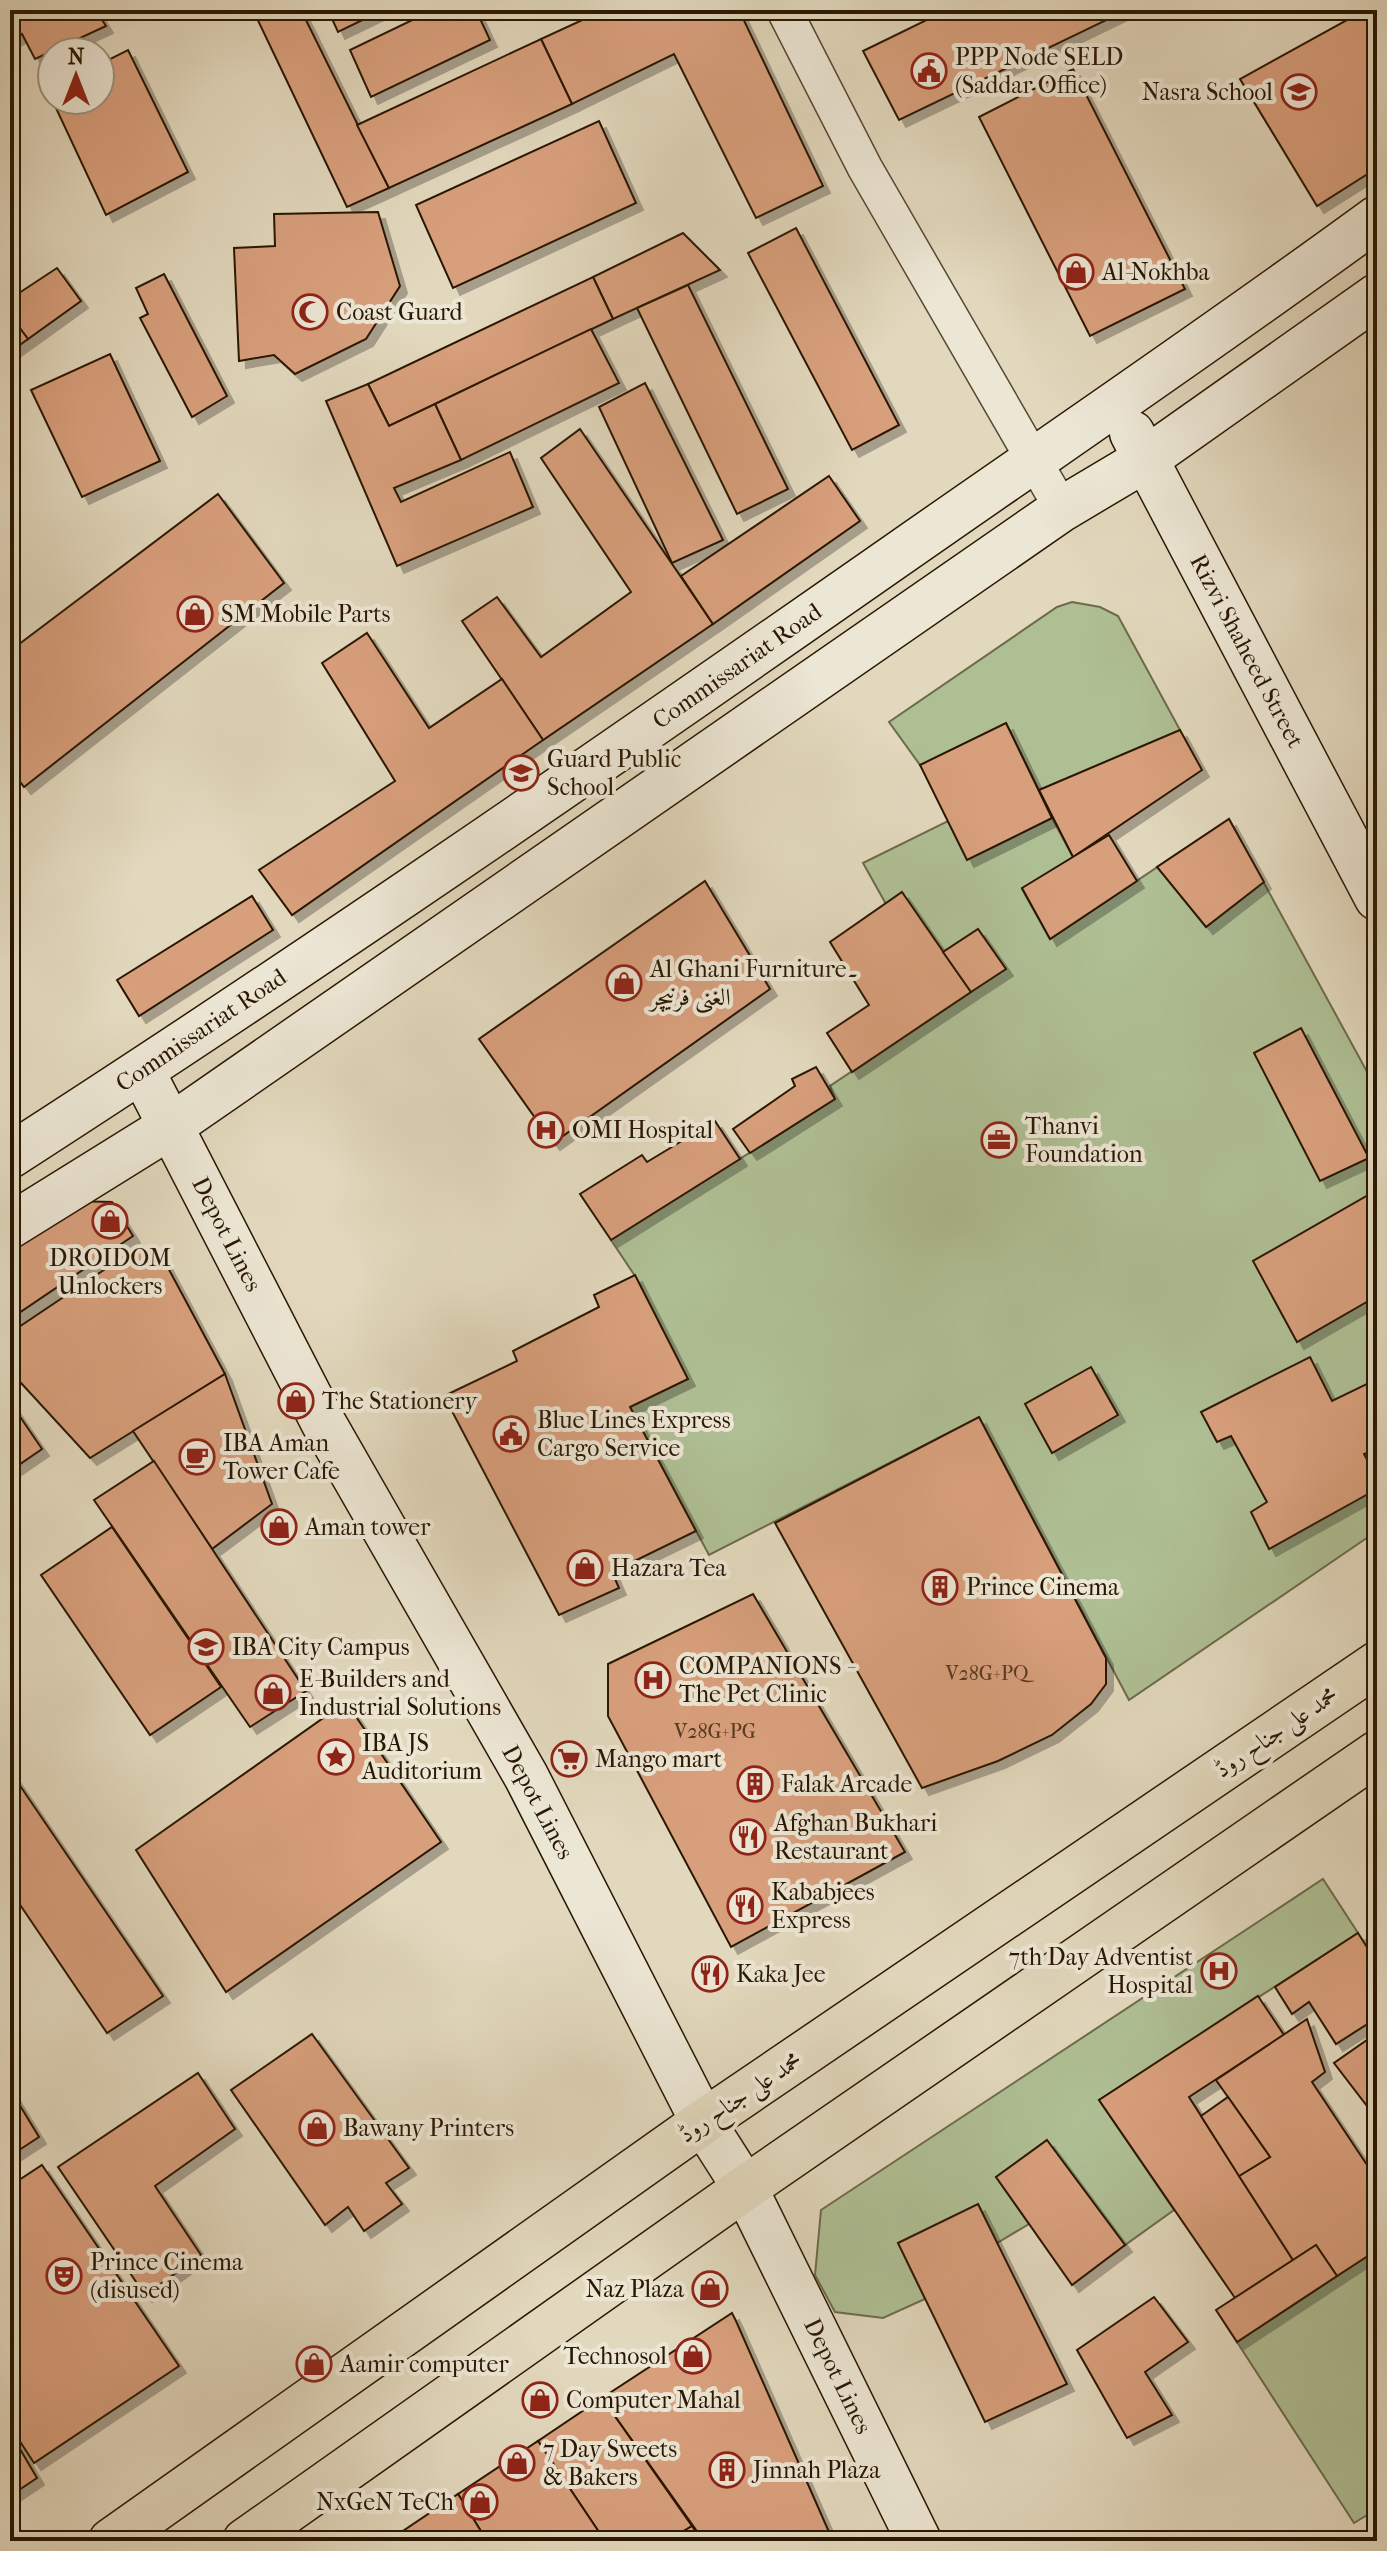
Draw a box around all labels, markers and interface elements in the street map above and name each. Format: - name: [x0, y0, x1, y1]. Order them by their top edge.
- north arrow: [36, 36, 116, 116]
- place label: PPP Node SELD (Saddar Office): [955, 43, 1123, 99]
- text: N: [68, 44, 85, 70]
- public building icon: PPP Node SELD (Saddar Office): [910, 52, 948, 90]
- school or university icon: Nasra School: [1280, 73, 1318, 111]
- place label: Nasra School: [1142, 78, 1273, 106]
- shop icon: Al-Nokhba: [1057, 253, 1095, 291]
- place label: Al-Nokhba: [1101, 258, 1211, 286]
- mosque icon: Coast Guard: [291, 293, 329, 331]
- place label: Coast Guard: [336, 298, 464, 326]
- street label: Rizvi Shaheed Street: [1184, 550, 1310, 753]
- shop icon: SM Mobile Parts: [176, 595, 214, 633]
- street label: Commissariat Road: [647, 597, 828, 735]
- place label: SM Mobile Parts: [221, 600, 390, 628]
- place label: Guard Public School: [547, 745, 681, 801]
- school or university icon: Guard Public School: [502, 754, 540, 792]
- place label: Al Ghani Furniture۔ الغنی فرنیچر: [647, 955, 859, 1014]
- street label: Commissariat Road: [110, 962, 292, 1097]
- shop icon: Al Ghani Furniture۔ الغنی فرنیچر: [605, 964, 643, 1002]
- hospital icon: OMI Hospital: [527, 1111, 565, 1149]
- place label: Thanvi Foundation: [1025, 1112, 1143, 1168]
- place label: OMI Hospital: [572, 1116, 713, 1144]
- office icon: Thanvi Foundation: [980, 1121, 1018, 1159]
- street label: Depot Lines: [186, 1172, 268, 1296]
- shop icon: DROIDOM Unlockers: [91, 1202, 129, 1240]
- place label: DROIDOM Unlockers: [49, 1244, 171, 1300]
- shop icon: The Stationery: [277, 1382, 315, 1420]
- place label: The Stationery: [322, 1387, 478, 1415]
- place label: Blue Lines Express Cargo Service: [537, 1406, 731, 1462]
- public building icon: Blue Lines Express Cargo Service: [492, 1415, 530, 1453]
- place label: IBA Aman Tower Cafe: [223, 1429, 340, 1485]
- cafe icon: IBA Aman Tower Cafe: [178, 1438, 216, 1476]
- shop icon: Aman tower: [260, 1508, 298, 1546]
- place label: Aman tower: [304, 1513, 431, 1541]
- shop icon: Hazara Tea: [566, 1549, 604, 1587]
- place label: Hazara Tea: [611, 1554, 727, 1582]
- building icon: Prince Cinema: [921, 1568, 959, 1606]
- place label: Prince Cinema: [966, 1573, 1120, 1601]
- school or university icon: IBA City Campus: [187, 1628, 225, 1666]
- place label: IBA City Campus: [232, 1633, 410, 1661]
- place label: COMPANIONS - The Pet Clinic: [679, 1652, 856, 1708]
- hospital icon: COMPANIONS - The Pet Clinic: [634, 1661, 672, 1699]
- house number: V28G+PQ: [944, 1662, 1035, 1685]
- place label: E-Builders and Industrial Solutions: [299, 1665, 501, 1721]
- shop icon: E-Builders and Industrial Solutions: [254, 1674, 292, 1712]
- street label: محمد علی جناح روڈ: [1209, 1681, 1347, 1789]
- house number: V28G+PG: [673, 1720, 756, 1743]
- place label: IBA JS Auditorium: [361, 1729, 482, 1785]
- place icon: IBA JS Auditorium: [317, 1738, 355, 1776]
- street label: Depot Lines: [496, 1740, 580, 1864]
- supermarket icon: Mango mart: [550, 1740, 588, 1778]
- place label: Mango mart: [595, 1745, 722, 1773]
- building icon: Falak Arcade: [736, 1765, 774, 1803]
- place label: Falak Arcade: [781, 1770, 913, 1798]
- place label: Afghan Bukhari Restaurant: [773, 1809, 937, 1865]
- restaurant icon: Afghan Bukhari Restaurant: [729, 1818, 767, 1856]
- place label: Kababjees Express: [771, 1878, 875, 1934]
- restaurant icon: Kababjees Express: [726, 1887, 764, 1925]
- place label: 7th Day Adventist Hospital: [1009, 1943, 1193, 1999]
- hospital icon: 7th Day Adventist Hospital: [1200, 1952, 1238, 1990]
- restaurant icon: Kaka Jee: [691, 1955, 729, 1993]
- place label: Kaka Jee: [736, 1960, 826, 1988]
- street label: محمد علی جناح روڈ: [673, 2046, 811, 2154]
- shop icon: Bawany Printers: [298, 2109, 336, 2147]
- place label: Bawany Printers: [343, 2114, 514, 2142]
- place label: Prince Cinema (disused): [90, 2248, 244, 2304]
- theatre icon: Prince Cinema (disused): [45, 2257, 83, 2295]
- shop icon: Naz Plaza: [691, 2270, 729, 2308]
- place label: Naz Plaza: [586, 2275, 685, 2303]
- street label: Depot Lines: [798, 2314, 878, 2438]
- shop icon: Technosol: [674, 2337, 712, 2375]
- place label: Technosol: [564, 2342, 667, 2370]
- shop icon: Aamir computer: [295, 2345, 333, 2383]
- place label: Aamir computer: [339, 2350, 509, 2378]
- shop icon: Computer Mahal: [521, 2381, 559, 2419]
- place label: Computer Mahal: [566, 2386, 741, 2414]
- place label: 7 Day Sweets & Bakers: [543, 2435, 677, 2491]
- shop icon: 7 Day Sweets & Bakers: [498, 2444, 536, 2482]
- building icon: Jinnah Plaza: [708, 2451, 746, 2489]
- place label: Jinnah Plaza: [751, 2456, 881, 2484]
- shop icon: NxGeN TeCh: [461, 2483, 499, 2521]
- place label: NxGeN TeCh: [316, 2488, 455, 2516]

